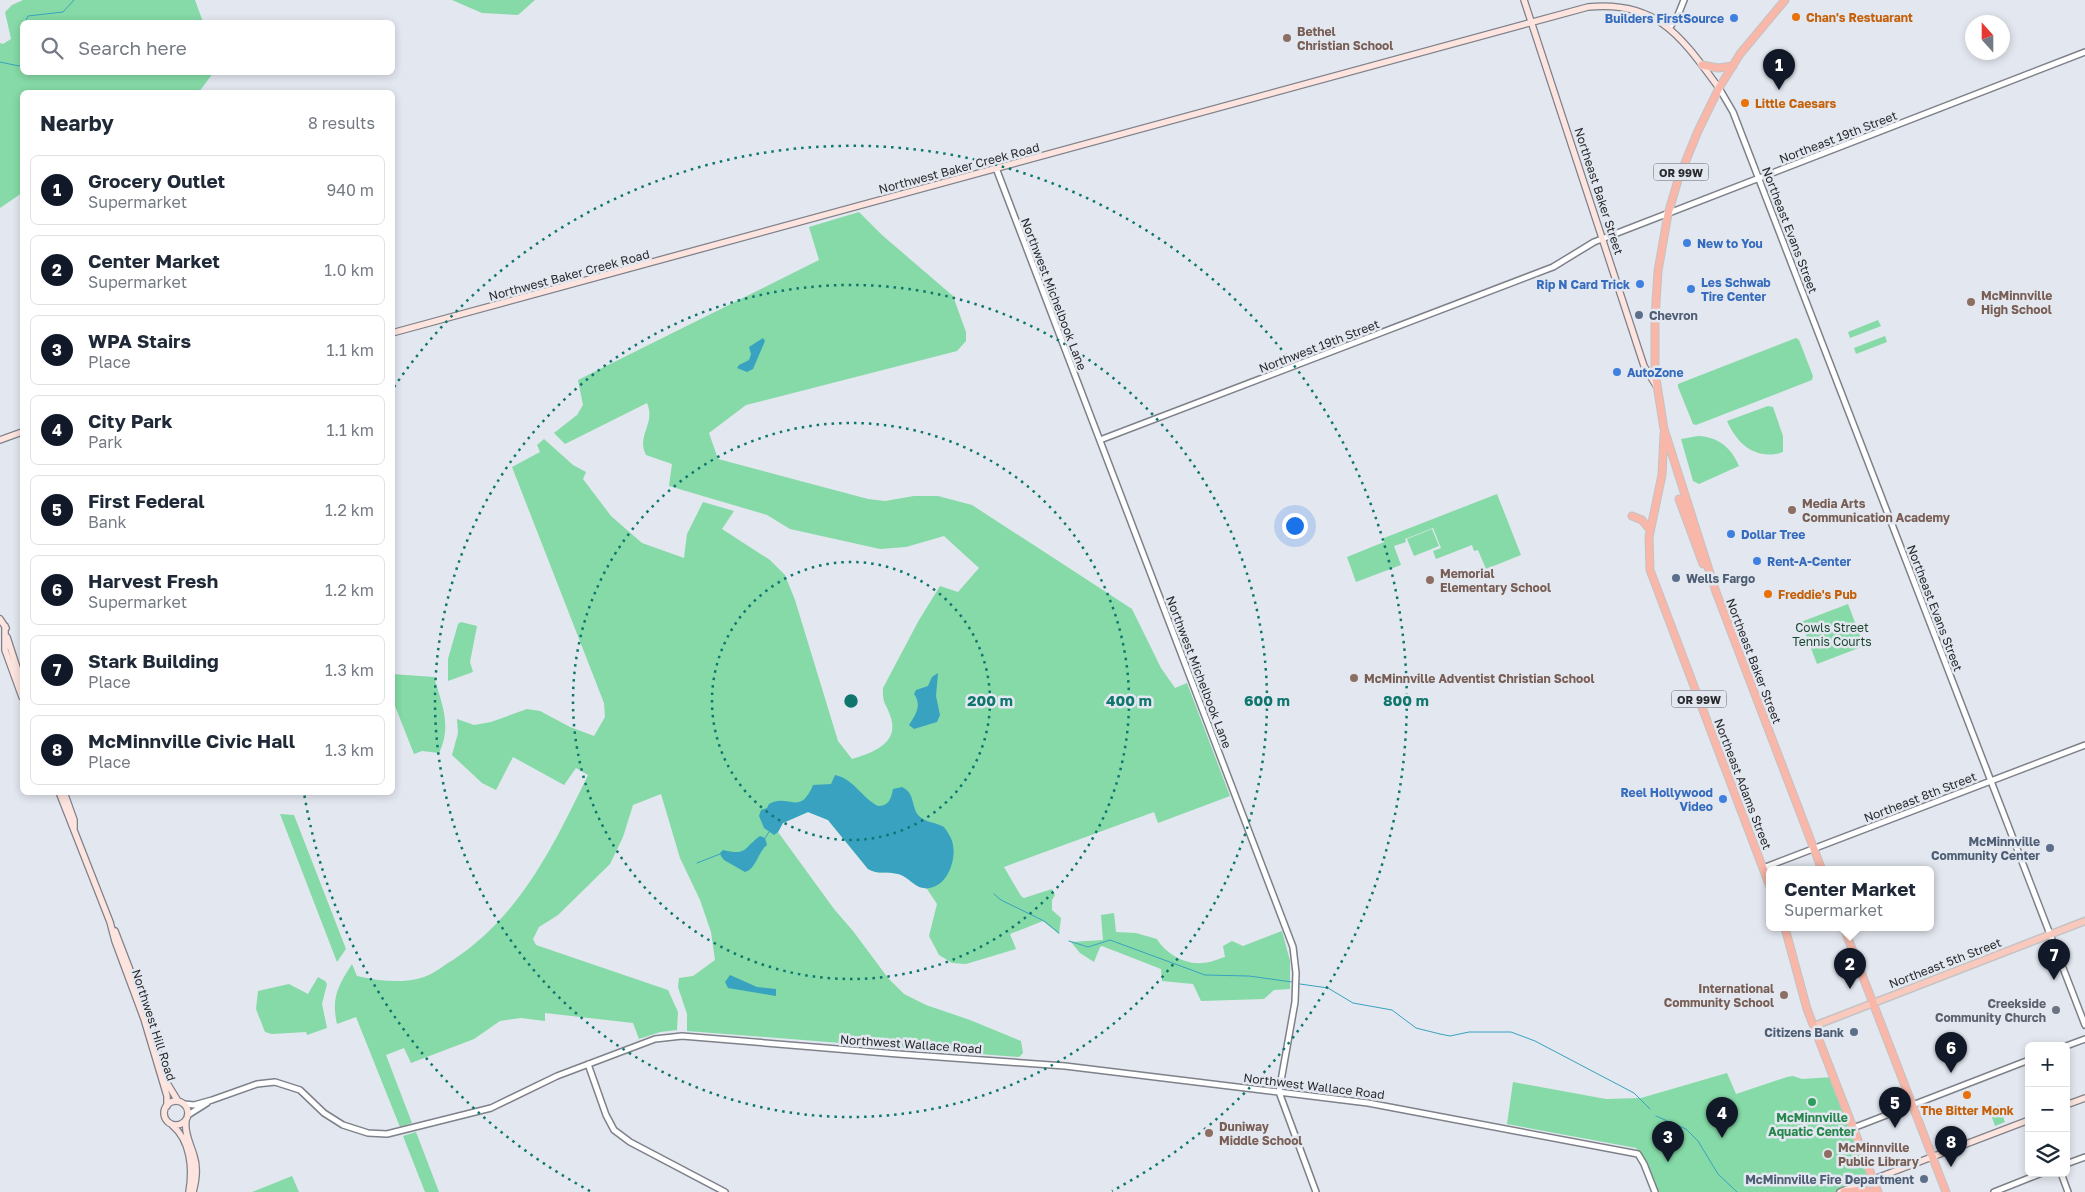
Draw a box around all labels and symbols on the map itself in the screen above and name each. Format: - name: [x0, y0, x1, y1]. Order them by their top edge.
- place label: Chan's Restuarant: [1806, 10, 1913, 25]
- place label: Builders FirstSource: [1605, 11, 1724, 26]
- marker: Chan's Restuarant: [1790, 11, 1802, 23]
- marker: Builders FirstSource: [1728, 12, 1740, 24]
- north arrow: [1965, 15, 2010, 60]
- place label: Bethel Christian School: [1297, 24, 1393, 53]
- marker: Bethel Christian School: [1281, 32, 1293, 44]
- pin: 1: [1763, 49, 1795, 90]
- place label: Little Caesars: [1755, 96, 1837, 111]
- marker: Little Caesars: [1739, 97, 1751, 109]
- street label: Northeast 19th Street: [1777, 108, 1899, 166]
- street label: Northeast Baker Street: [1571, 126, 1627, 257]
- street label: Northwest Baker Creek Road: [877, 139, 1041, 197]
- road number: OR 99W: [1654, 163, 1708, 180]
- street label: Northeast Evans Street: [1759, 165, 1821, 295]
- street label: Northwest Michelbook Lane: [1018, 216, 1090, 372]
- place label: New to You: [1697, 236, 1763, 251]
- marker: New to You: [1681, 237, 1693, 249]
- street label: Northwest Baker Creek Road: [487, 246, 651, 304]
- place label: Les Schwab Tire Center: [1701, 275, 1771, 304]
- place label: Rip N Card Trick: [1536, 277, 1630, 292]
- marker: Rip N Card Trick: [1634, 278, 1646, 290]
- marker: Les Schwab Tire Center: [1685, 283, 1697, 295]
- place label: McMinnville High School: [1981, 288, 2052, 317]
- marker: McMinnville High School: [1965, 296, 1977, 308]
- place label: Chevron: [1649, 308, 1698, 323]
- marker: Chevron: [1633, 309, 1645, 321]
- street label: Northwest 19th Street: [1257, 316, 1382, 376]
- place label: AutoZone: [1627, 365, 1683, 380]
- marker: AutoZone: [1611, 366, 1623, 378]
- place label: Media Arts Communication Academy: [1802, 496, 1951, 525]
- marker: Media Arts Communication Academy: [1786, 504, 1798, 516]
- your location: [1282, 513, 1308, 539]
- place label: Dollar Tree: [1741, 527, 1805, 542]
- marker: Dollar Tree: [1725, 528, 1737, 540]
- street label: Northeast Evans Street: [1904, 543, 1966, 673]
- place label: Rent-A-Center: [1767, 554, 1851, 569]
- marker: Rent-A-Center: [1751, 555, 1763, 567]
- place label: Memorial Elementary School: [1440, 566, 1551, 595]
- place label: Wells Fargo: [1686, 571, 1755, 586]
- marker: Wells Fargo: [1670, 572, 1682, 584]
- marker: Memorial Elementary School: [1424, 574, 1436, 586]
- place label: Freddie's Pub: [1778, 587, 1858, 602]
- marker: Freddie's Pub: [1762, 588, 1774, 600]
- street label: Northwest Michelbook Lane: [1163, 594, 1235, 750]
- street label: Northeast Baker Street: [1723, 596, 1785, 726]
- park label: Cowls Street Tennis Courts: [1792, 620, 1872, 649]
- place label: McMinnville Adventist Christian School: [1364, 671, 1594, 686]
- marker: McMinnville Adventist Christian School: [1348, 672, 1360, 684]
- text: 200 m: [967, 691, 1013, 709]
- text: 400 m: [1106, 691, 1152, 709]
- text: 600 m: [1244, 691, 1290, 709]
- text: 800 m: [1383, 691, 1429, 709]
- road number: OR 99W: [1672, 691, 1726, 708]
- centre of rings: [842, 692, 860, 710]
- street label: Northeast Adams Street: [1711, 716, 1775, 852]
- street label: Northeast 8th Street: [1862, 769, 1979, 825]
- place label: Reel Hollywood Video: [1620, 785, 1713, 814]
- marker: Reel Hollywood Video: [1717, 793, 1729, 805]
- place label: McMinnville Community Center: [1931, 834, 2040, 863]
- marker: McMinnville Community Center: [2044, 842, 2056, 854]
- street label: Northeast 5th Street: [1887, 935, 2003, 991]
- pin: 7: [2038, 939, 2070, 980]
- pin: 2: [1834, 948, 1866, 989]
- street label: Northwest Hill Road: [129, 967, 179, 1083]
- place label: International Community School: [1664, 981, 1774, 1010]
- marker: International Community School: [1778, 989, 1790, 1001]
- place label: Creekside Community Church: [1935, 996, 2046, 1025]
- marker: Creekside Community Church: [2050, 1004, 2062, 1016]
- place label: Citizens Bank: [1764, 1025, 1844, 1040]
- marker: Citizens Bank: [1848, 1026, 1860, 1038]
- street label: Northwest Wallace Road: [840, 1032, 982, 1056]
- pin: 6: [1935, 1032, 1967, 1073]
- street label: Northwest Wallace Road: [1243, 1070, 1385, 1102]
- pin: 5: [1879, 1087, 1911, 1128]
- marker: The Bitter Monk: [1961, 1089, 1973, 1101]
- marker: McMinnville Aquatic Center: [1806, 1096, 1818, 1108]
- pin: 4: [1706, 1097, 1738, 1138]
- place label: The Bitter Monk: [1920, 1103, 2014, 1118]
- place label: McMinnville Aquatic Center: [1768, 1110, 1856, 1139]
- place label: Duniway Middle School: [1219, 1119, 1302, 1148]
- pin: 3: [1652, 1121, 1684, 1162]
- pin: 8: [1935, 1126, 1967, 1167]
- marker: Duniway Middle School: [1203, 1127, 1215, 1139]
- place label: McMinnville Public Library: [1838, 1140, 1920, 1169]
- marker: McMinnville Public Library: [1822, 1148, 1834, 1160]
- place label: McMinnville Fire Department: [1745, 1172, 1914, 1187]
- marker: McMinnville Fire Department: [1918, 1173, 1930, 1185]

